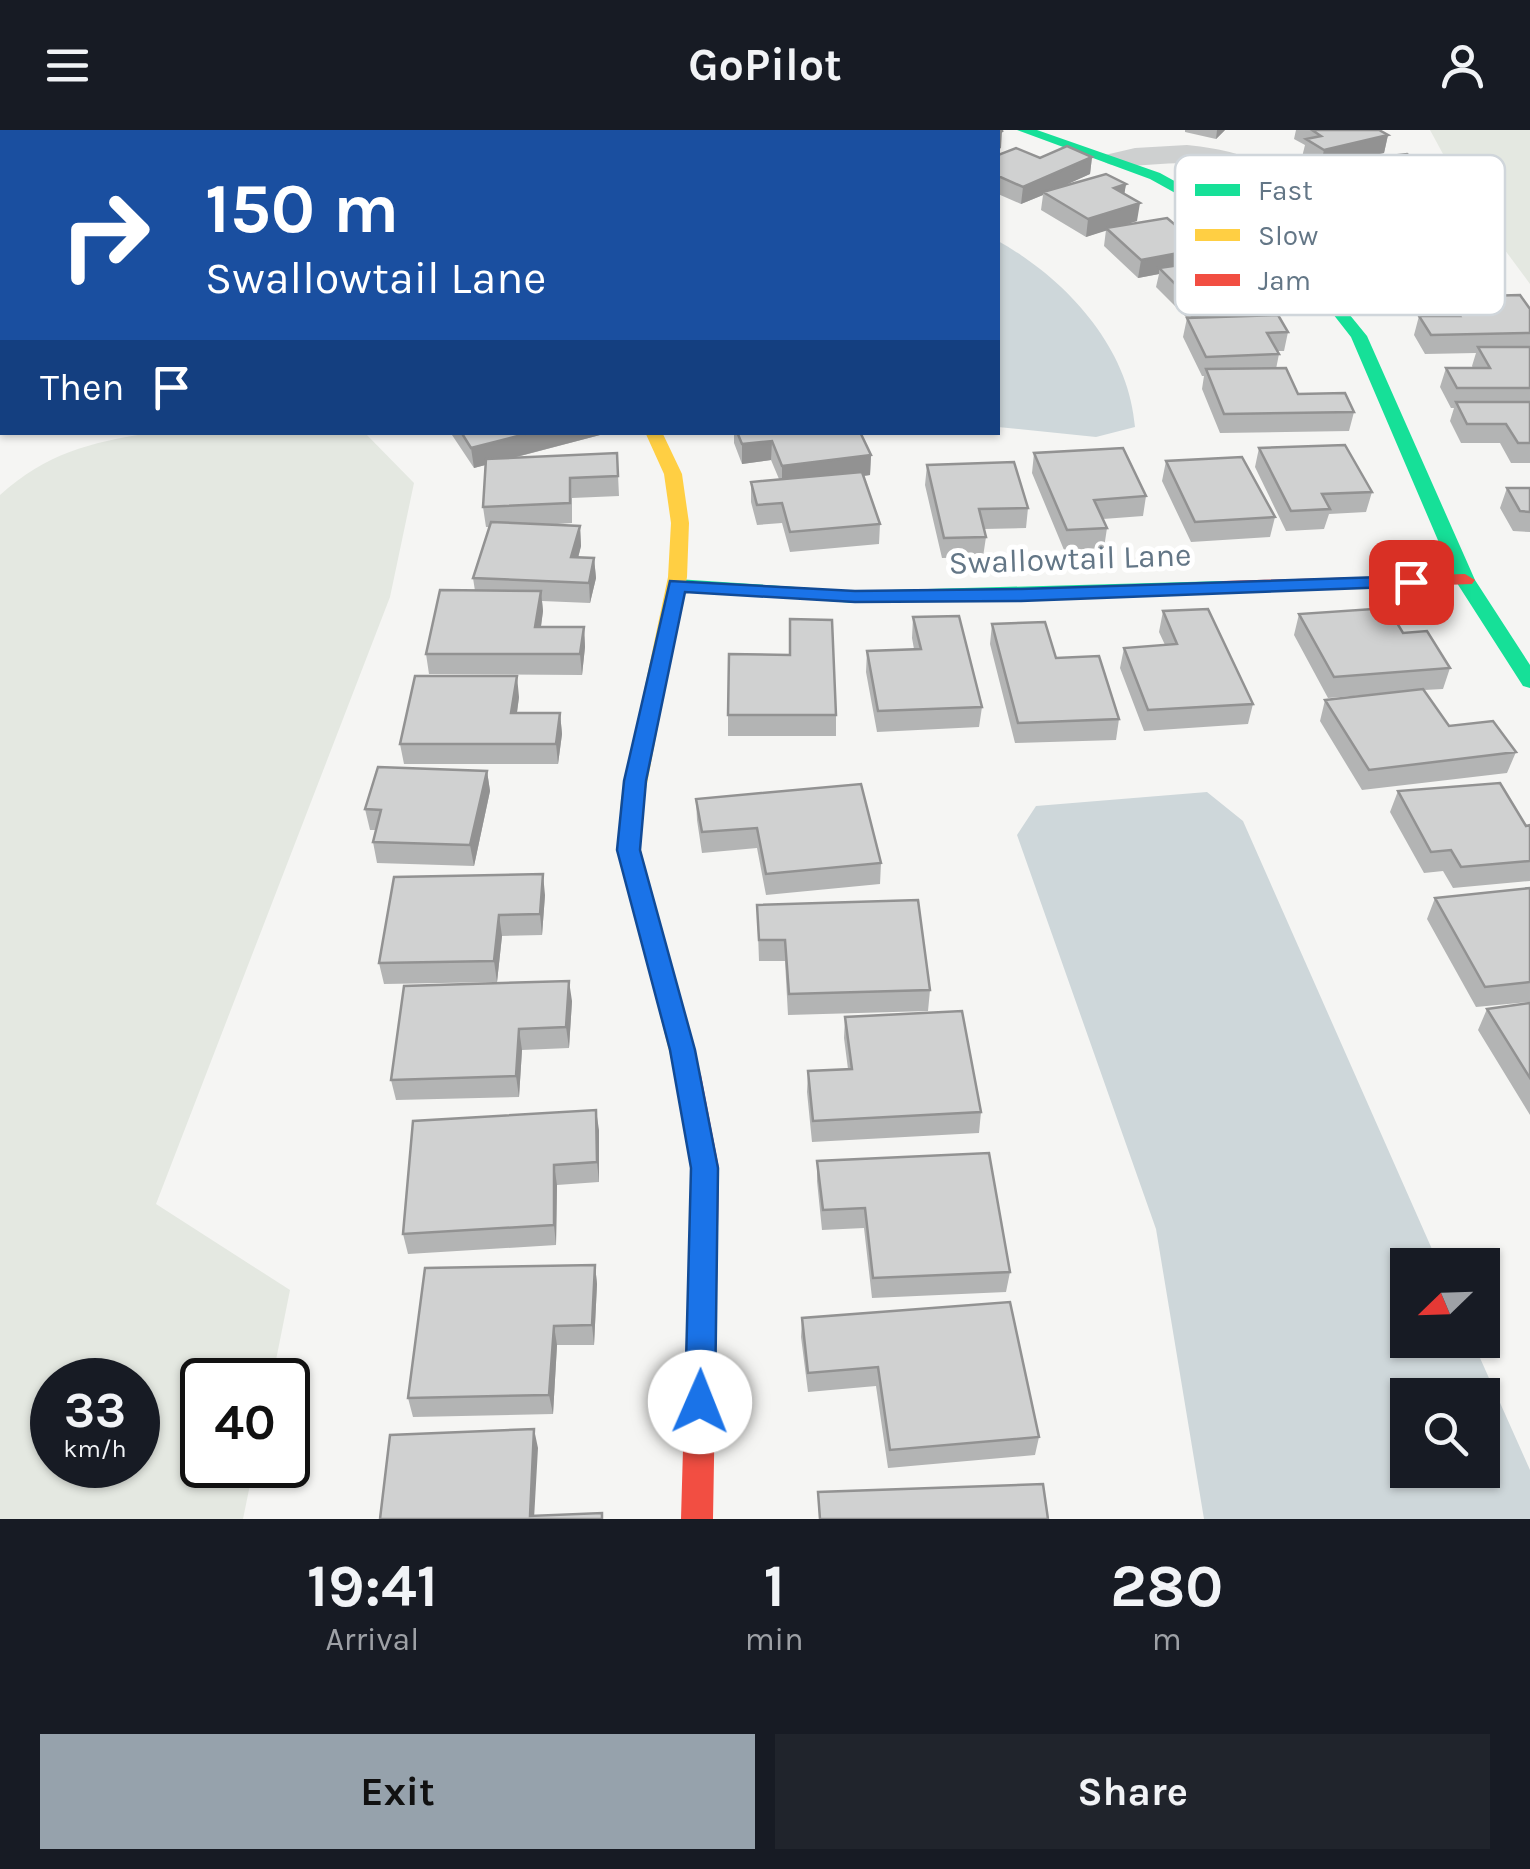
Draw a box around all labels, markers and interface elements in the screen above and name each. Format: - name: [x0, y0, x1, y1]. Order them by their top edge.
- icon: menu: [40, 38, 95, 93]
- icon: person: [1435, 38, 1490, 93]
- text: GoPilot: [688, 39, 842, 91]
- legend: [1175, 155, 1505, 315]
- text: 150 m: [205, 168, 399, 250]
- icon: right: [40, 170, 170, 300]
- text: Fast: [1258, 174, 1313, 207]
- text: Slow: [1258, 219, 1318, 252]
- text: Swallowtail Lane: [205, 252, 546, 304]
- text: Jam: [1258, 264, 1311, 297]
- icon: arrive: [144, 360, 199, 415]
- text: Then: [40, 365, 124, 410]
- street label: Swallowtail Lane: [948, 536, 1192, 582]
- pin: [1369, 540, 1454, 625]
- icon: arrive: [1384, 555, 1439, 610]
- north arrow: [1390, 1248, 1500, 1358]
- map controls: [1390, 1248, 1500, 1488]
- position arrow: [648, 1350, 752, 1454]
- speed limit sign: 40: [180, 1358, 310, 1488]
- button: search: [1390, 1378, 1500, 1488]
- text: 33: [64, 1381, 126, 1440]
- text: km/h: [63, 1434, 127, 1463]
- text: 19:41: [307, 1551, 438, 1621]
- text: 1: [763, 1551, 785, 1621]
- text: 280: [1110, 1551, 1223, 1621]
- text: Arrival: [325, 1621, 419, 1658]
- text: min: [745, 1621, 803, 1658]
- text: m: [1152, 1621, 1182, 1658]
- button: Exit: [40, 1734, 755, 1849]
- button: Share: [775, 1734, 1490, 1849]

